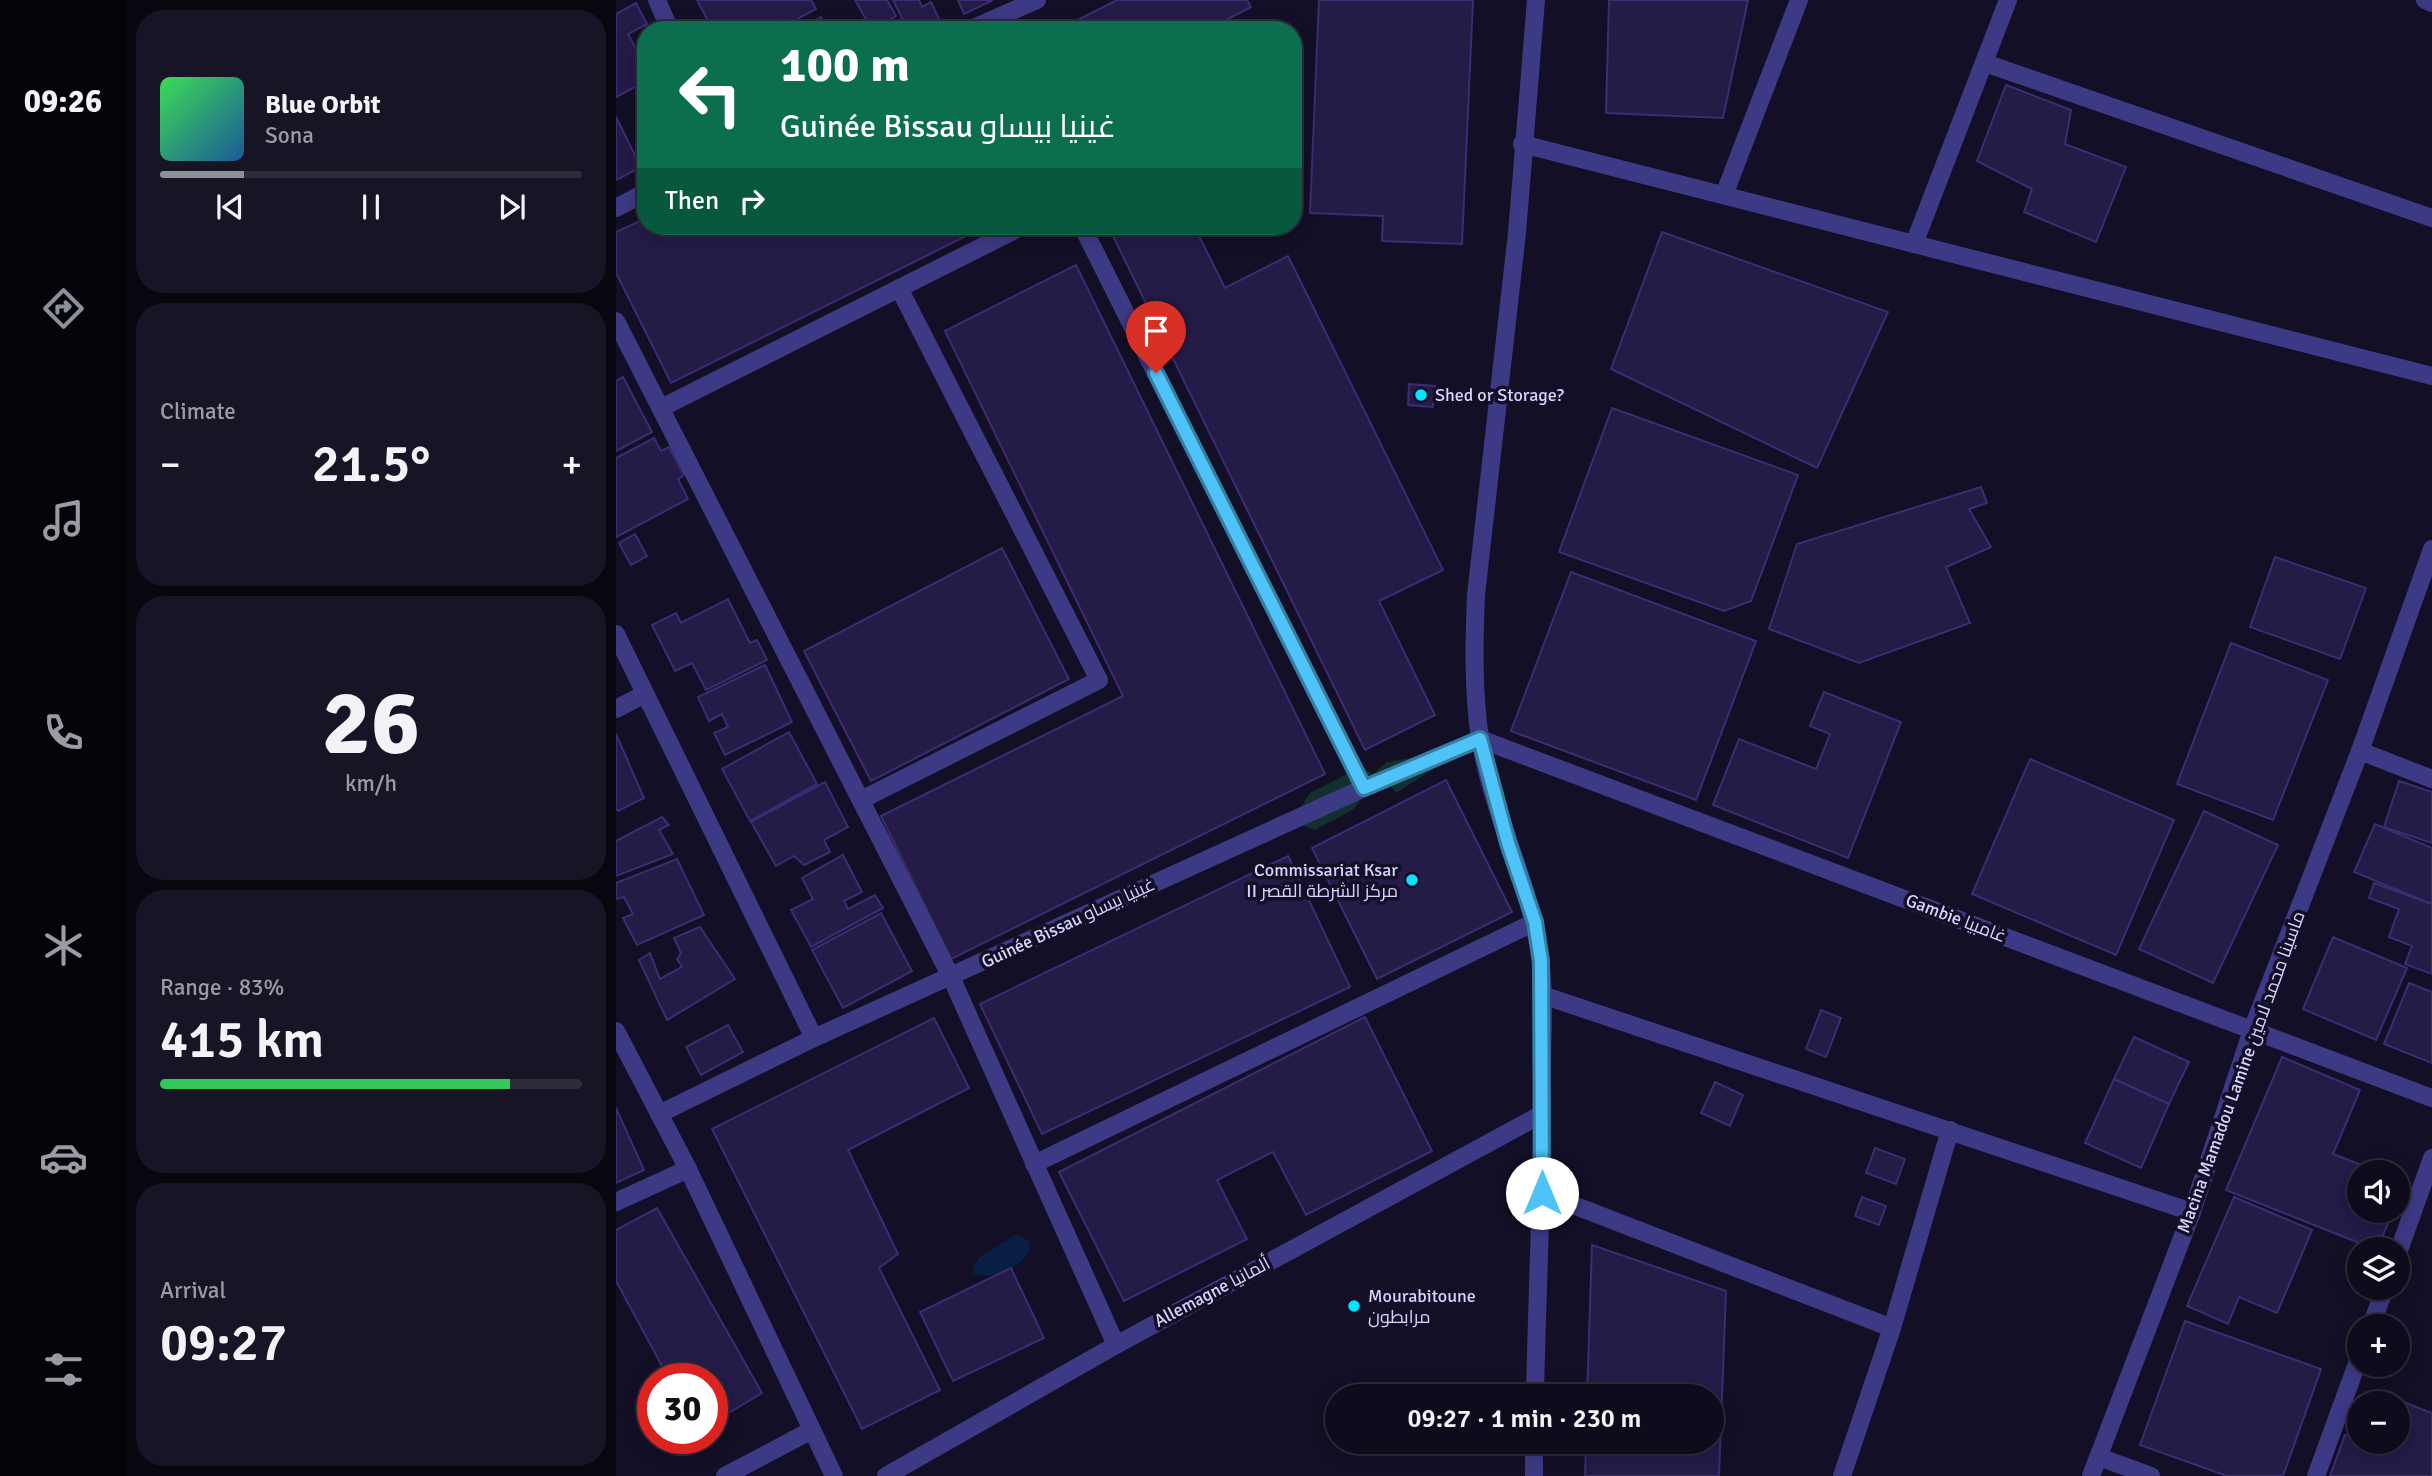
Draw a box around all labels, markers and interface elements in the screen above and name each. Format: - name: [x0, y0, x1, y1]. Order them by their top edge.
- text: 100 m: [780, 35, 910, 95]
- icon: left: [665, 49, 756, 140]
- text: 09:26: [24, 82, 102, 121]
- text: Blue Orbit: [265, 89, 381, 121]
- text: Guinée Bissau غينيا بيساو: [780, 107, 1116, 146]
- text: Sona: [265, 121, 314, 150]
- icon: right: [733, 182, 771, 220]
- text: Then: [665, 185, 719, 217]
- icon: previous: [211, 188, 249, 226]
- icon: pause: [352, 188, 390, 226]
- icon: next: [493, 188, 531, 226]
- icon: directions: [39, 284, 88, 333]
- pin: [1126, 301, 1186, 373]
- icon: arrive: [1137, 312, 1175, 350]
- place label: Shed or Storage?: [1435, 384, 1564, 406]
- marker: Shed or Storage?: [1413, 387, 1429, 403]
- text: Climate: [160, 397, 236, 426]
- text: 21.5°: [312, 432, 430, 496]
- text: −: [160, 441, 181, 488]
- text: +: [561, 441, 582, 488]
- icon: music: [39, 496, 88, 545]
- text: 26: [322, 667, 420, 780]
- icon: phone: [39, 708, 88, 757]
- text: km/h: [345, 769, 397, 798]
- place label: Commissariat Ksar II مركز الشرطة القصر: [1246, 859, 1398, 902]
- marker: Commissariat Ksar II مركز الشرطة القصر: [1404, 872, 1420, 888]
- street label: Guinée Bissau غينيا بيساو: [978, 873, 1158, 973]
- street label: Gambie غامبيا: [1903, 889, 2009, 947]
- street label: Macina Mamadou Lamine ماسينا محمد لامين: [2172, 908, 2310, 1236]
- icon: climate: [39, 921, 88, 970]
- text: Range · 83%: [160, 973, 284, 1002]
- text: 415 km: [160, 1008, 324, 1072]
- icon: car: [39, 1133, 88, 1182]
- position arrow: [1505, 1156, 1579, 1230]
- map controls: [2347, 1160, 2410, 1454]
- button: sound: [2347, 1160, 2410, 1223]
- button: layers: [2347, 1237, 2410, 1300]
- street label: Allemagne ألمانيا: [1150, 1252, 1274, 1332]
- text: Arrival: [160, 1276, 226, 1305]
- place label: Mourabitoune مرابطون: [1368, 1285, 1476, 1328]
- marker: Mourabitoune مرابطون: [1346, 1298, 1362, 1314]
- text: 09:27: [160, 1311, 287, 1375]
- button: +: [2347, 1314, 2410, 1377]
- icon: filters: [39, 1345, 88, 1394]
- speed limit sign: 30: [637, 1363, 728, 1454]
- button: −: [2347, 1391, 2410, 1454]
- text: 09:27 · 1 min · 230 m: [1408, 1403, 1641, 1435]

